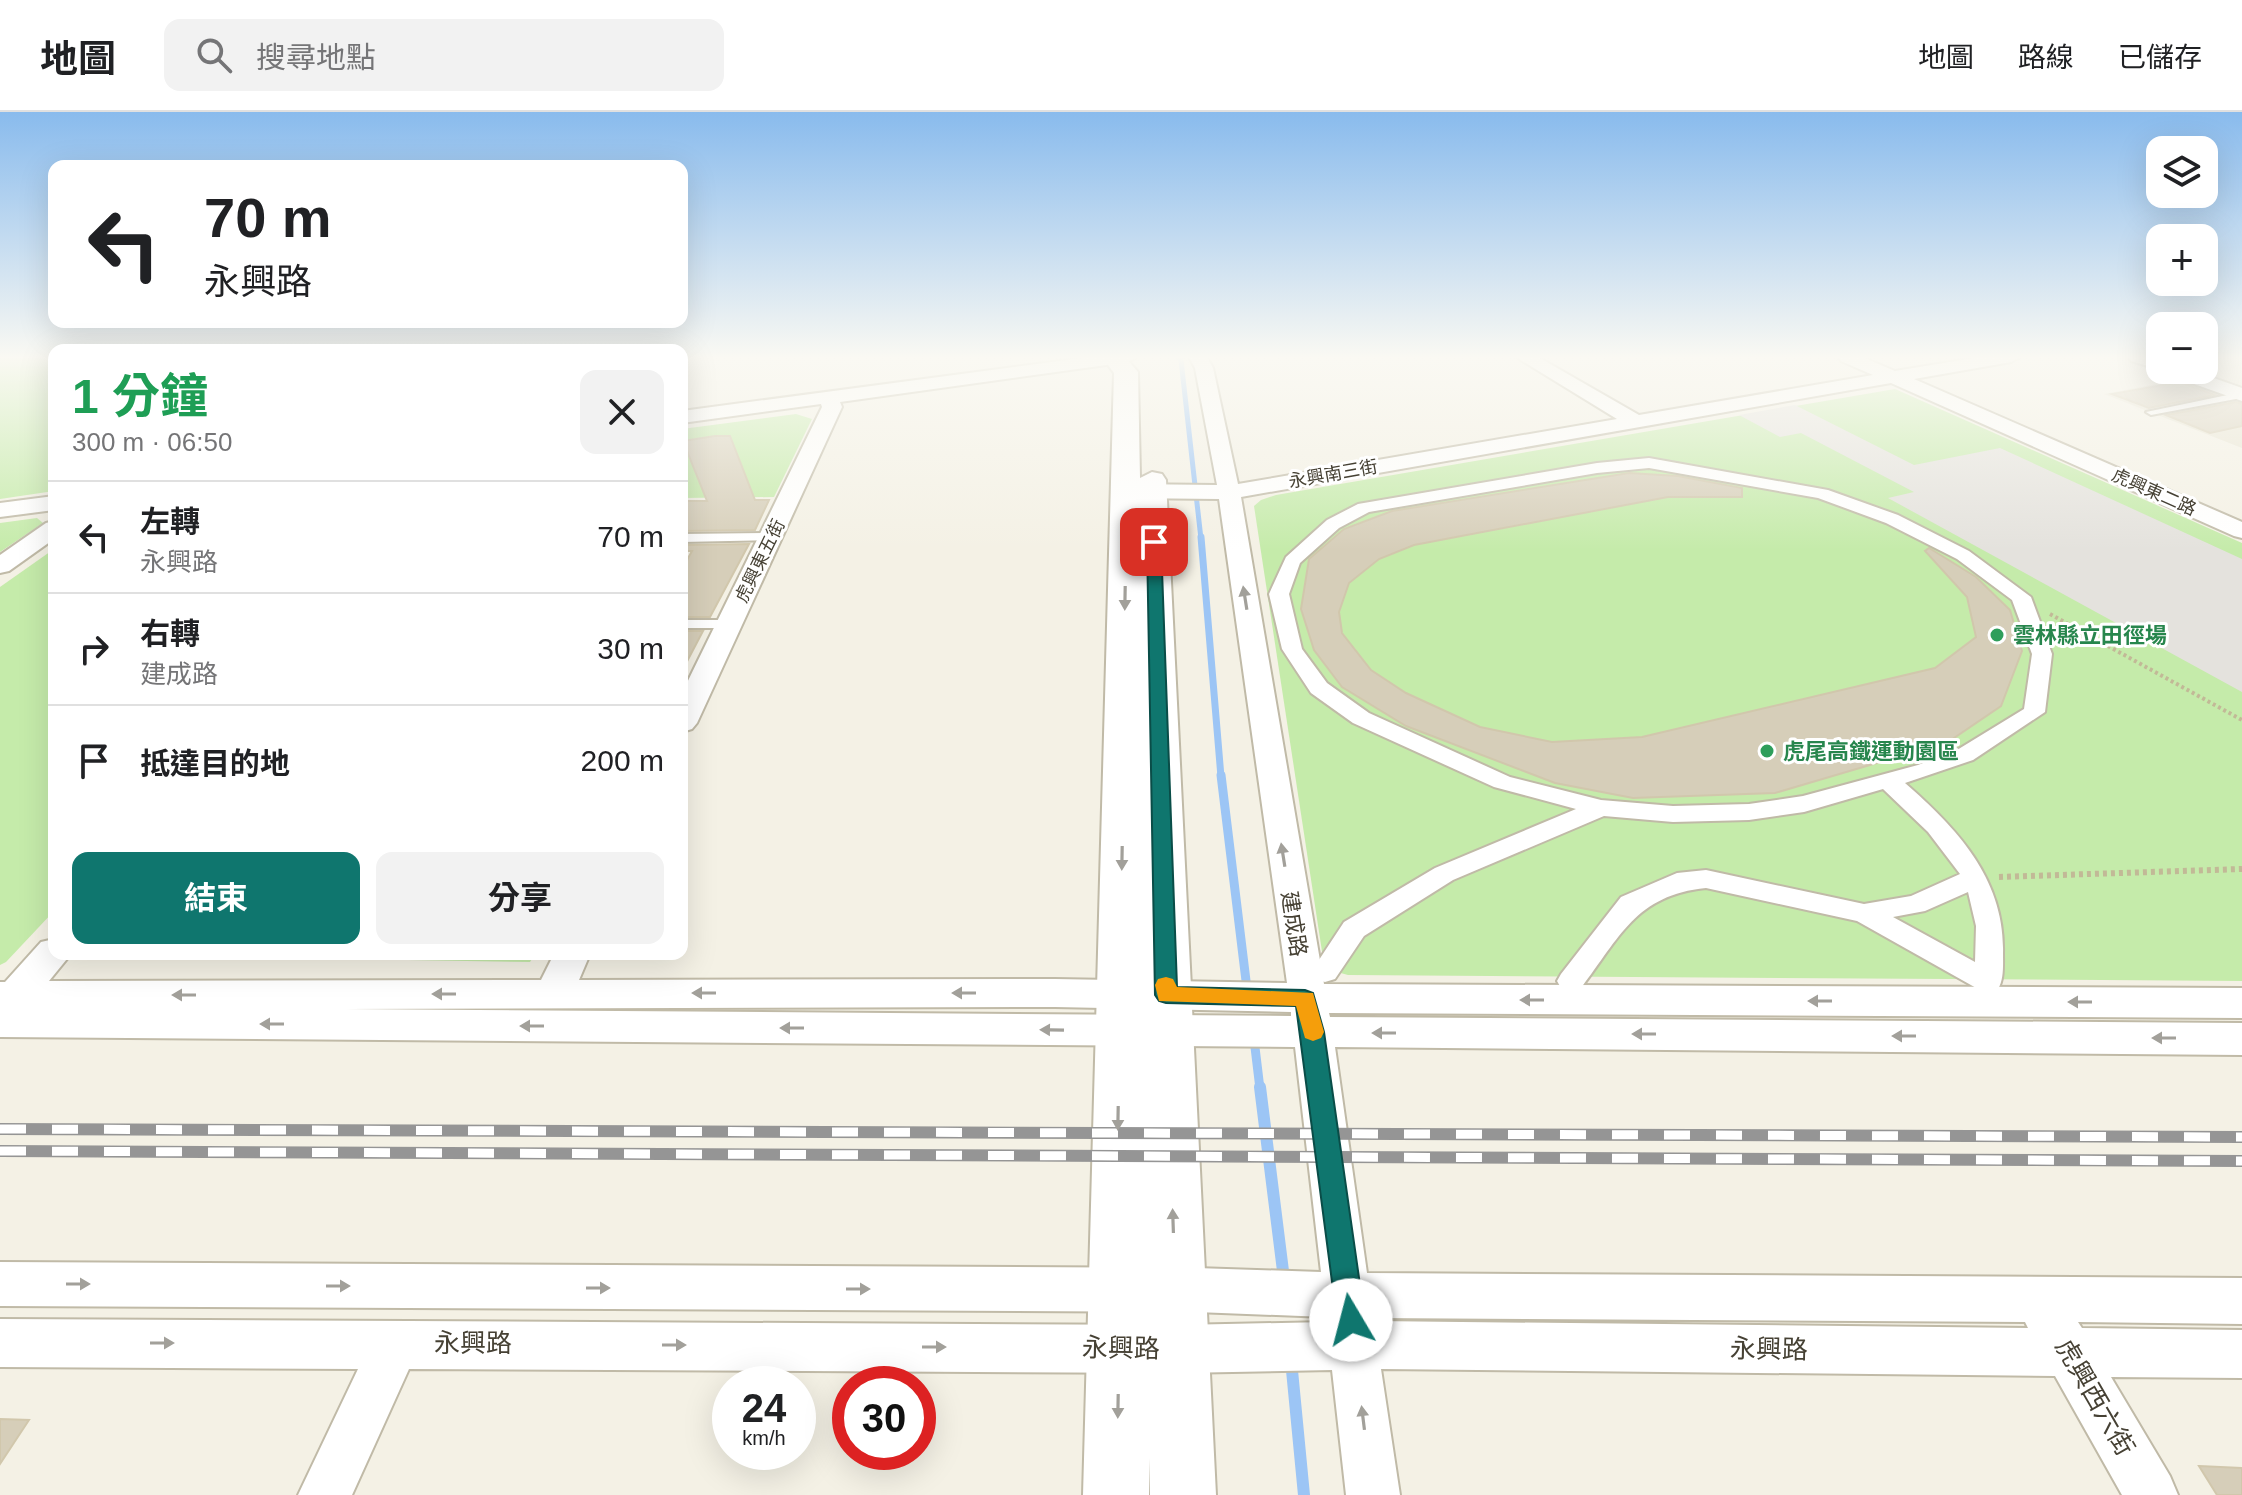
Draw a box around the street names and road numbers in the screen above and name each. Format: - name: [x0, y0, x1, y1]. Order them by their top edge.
- street label: 永興南三街: [1287, 456, 1379, 492]
- street label: 虎興東二路: [2109, 465, 2199, 519]
- street label: 虎興東五街: [731, 516, 789, 606]
- street label: 建成路: [1276, 889, 1312, 959]
- street label: 永興路: [434, 1328, 512, 1358]
- street label: 永興路: [1082, 1332, 1160, 1364]
- street label: 永興路: [1730, 1333, 1808, 1365]
- street label: 虎興西六街: [2050, 1333, 2140, 1461]

